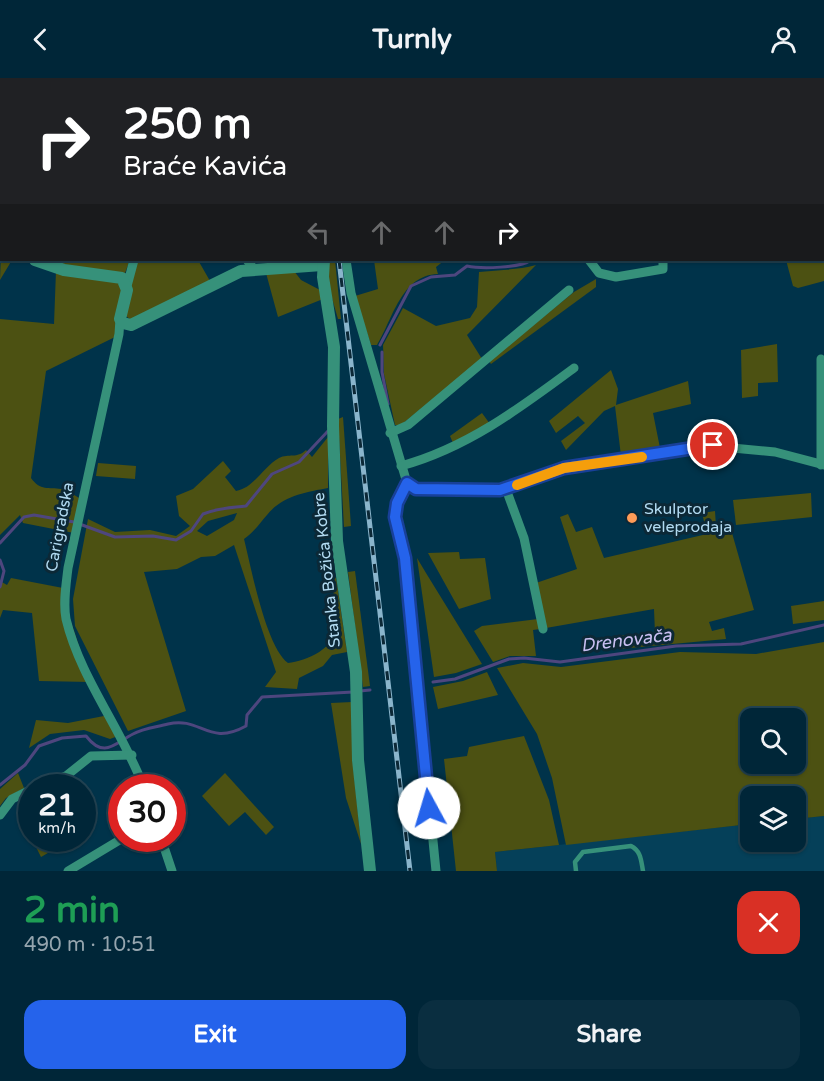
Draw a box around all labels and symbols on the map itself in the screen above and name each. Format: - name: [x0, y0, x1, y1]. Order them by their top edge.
- pin: [687, 419, 738, 470]
- street label: Carigradska: [42, 481, 78, 573]
- street label: Stanka Božića Kobre: [309, 491, 345, 649]
- place label: Skulptor veleprodaja: [644, 499, 732, 537]
- marker: Skulptor veleprodaja: [625, 511, 639, 525]
- water label: Drenovača: [579, 623, 673, 656]
- speed limit sign: 30: [108, 774, 186, 852]
- position arrow: [397, 776, 461, 840]

